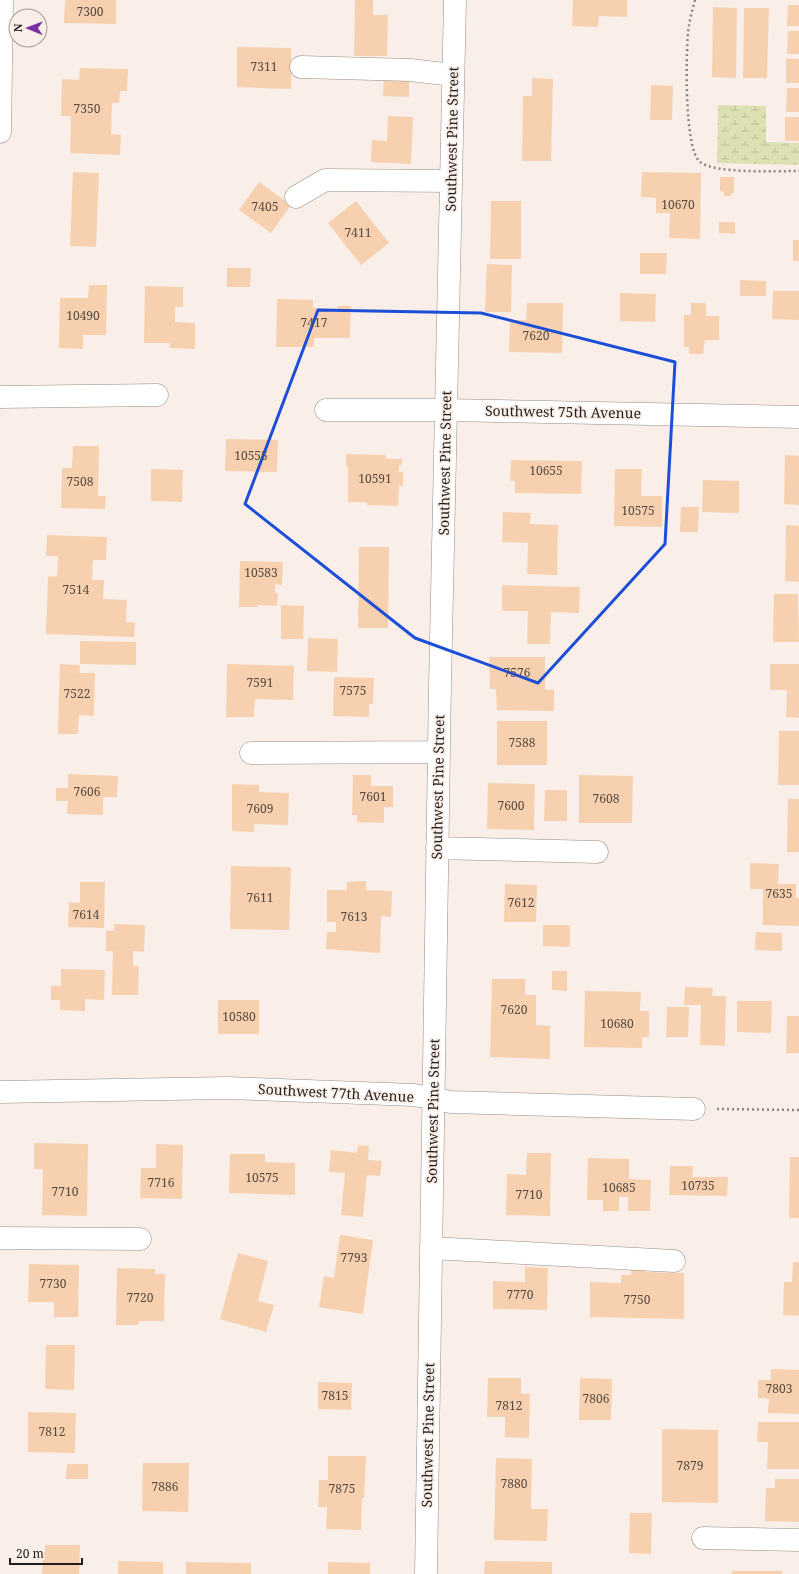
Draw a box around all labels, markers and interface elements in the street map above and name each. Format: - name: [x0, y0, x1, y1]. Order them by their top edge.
- house number: 7300: [77, 3, 104, 20]
- north arrow: [8, 8, 48, 48]
- text: N: [10, 23, 25, 32]
- house number: 7311: [251, 58, 277, 75]
- street label: Southwest Pine Street: [441, 66, 462, 212]
- house number: 7350: [74, 100, 101, 117]
- house number: 10670: [661, 196, 695, 213]
- house number: 7405: [252, 198, 278, 215]
- house number: 7411: [345, 224, 371, 241]
- house number: 10490: [66, 307, 100, 324]
- house number: 7417: [301, 314, 328, 331]
- house number: 7620: [523, 327, 550, 344]
- street label: Southwest Pine Street: [434, 390, 455, 536]
- street label: Southwest 75th Avenue: [485, 401, 641, 422]
- house number: 10555: [234, 447, 268, 464]
- house number: 10655: [529, 462, 563, 479]
- house number: 10591: [358, 470, 392, 487]
- house number: 7508: [67, 473, 94, 490]
- house number: 10575: [621, 502, 655, 519]
- house number: 10583: [244, 564, 278, 581]
- house number: 7514: [63, 581, 90, 598]
- house number: 7576: [504, 664, 531, 681]
- house number: 7591: [247, 674, 273, 691]
- house number: 7575: [340, 682, 366, 699]
- house number: 7522: [64, 685, 90, 702]
- street label: Southwest Pine Street: [427, 714, 448, 860]
- house number: 7588: [509, 734, 536, 751]
- house number: 7606: [74, 783, 101, 800]
- house number: 7601: [360, 788, 386, 805]
- house number: 7608: [593, 790, 620, 807]
- house number: 7600: [498, 797, 525, 814]
- house number: 7609: [247, 800, 273, 817]
- house number: 7635: [766, 885, 792, 902]
- house number: 7611: [247, 889, 273, 906]
- house number: 7612: [508, 894, 534, 911]
- house number: 7614: [73, 906, 100, 923]
- house number: 7613: [341, 908, 368, 925]
- house number: 7620: [501, 1001, 528, 1018]
- house number: 10580: [222, 1008, 256, 1025]
- house number: 10680: [600, 1015, 634, 1032]
- street label: Southwest Pine Street: [422, 1038, 443, 1184]
- street label: Southwest 77th Avenue: [258, 1079, 414, 1106]
- house number: 10575: [245, 1169, 279, 1186]
- house number: 7716: [148, 1174, 175, 1191]
- house number: 10735: [681, 1177, 715, 1194]
- house number: 10685: [602, 1179, 636, 1196]
- house number: 7710: [52, 1183, 79, 1200]
- house number: 7710: [516, 1186, 543, 1203]
- house number: 7793: [341, 1249, 368, 1266]
- house number: 7730: [40, 1275, 67, 1292]
- house number: 7770: [507, 1286, 534, 1303]
- house number: 7720: [127, 1289, 154, 1306]
- house number: 7750: [624, 1291, 651, 1308]
- street label: Southwest Pine Street: [417, 1362, 438, 1508]
- house number: 7803: [766, 1380, 793, 1397]
- house number: 7815: [322, 1387, 348, 1404]
- house number: 7806: [583, 1390, 610, 1407]
- house number: 7812: [496, 1397, 522, 1414]
- house number: 7812: [39, 1423, 65, 1440]
- house number: 7879: [677, 1457, 703, 1474]
- house number: 7880: [501, 1475, 528, 1492]
- house number: 7886: [152, 1478, 179, 1495]
- house number: 7875: [329, 1480, 355, 1497]
- scale bar: [10, 1540, 82, 1566]
- text: 20 m: [16, 1545, 44, 1562]

